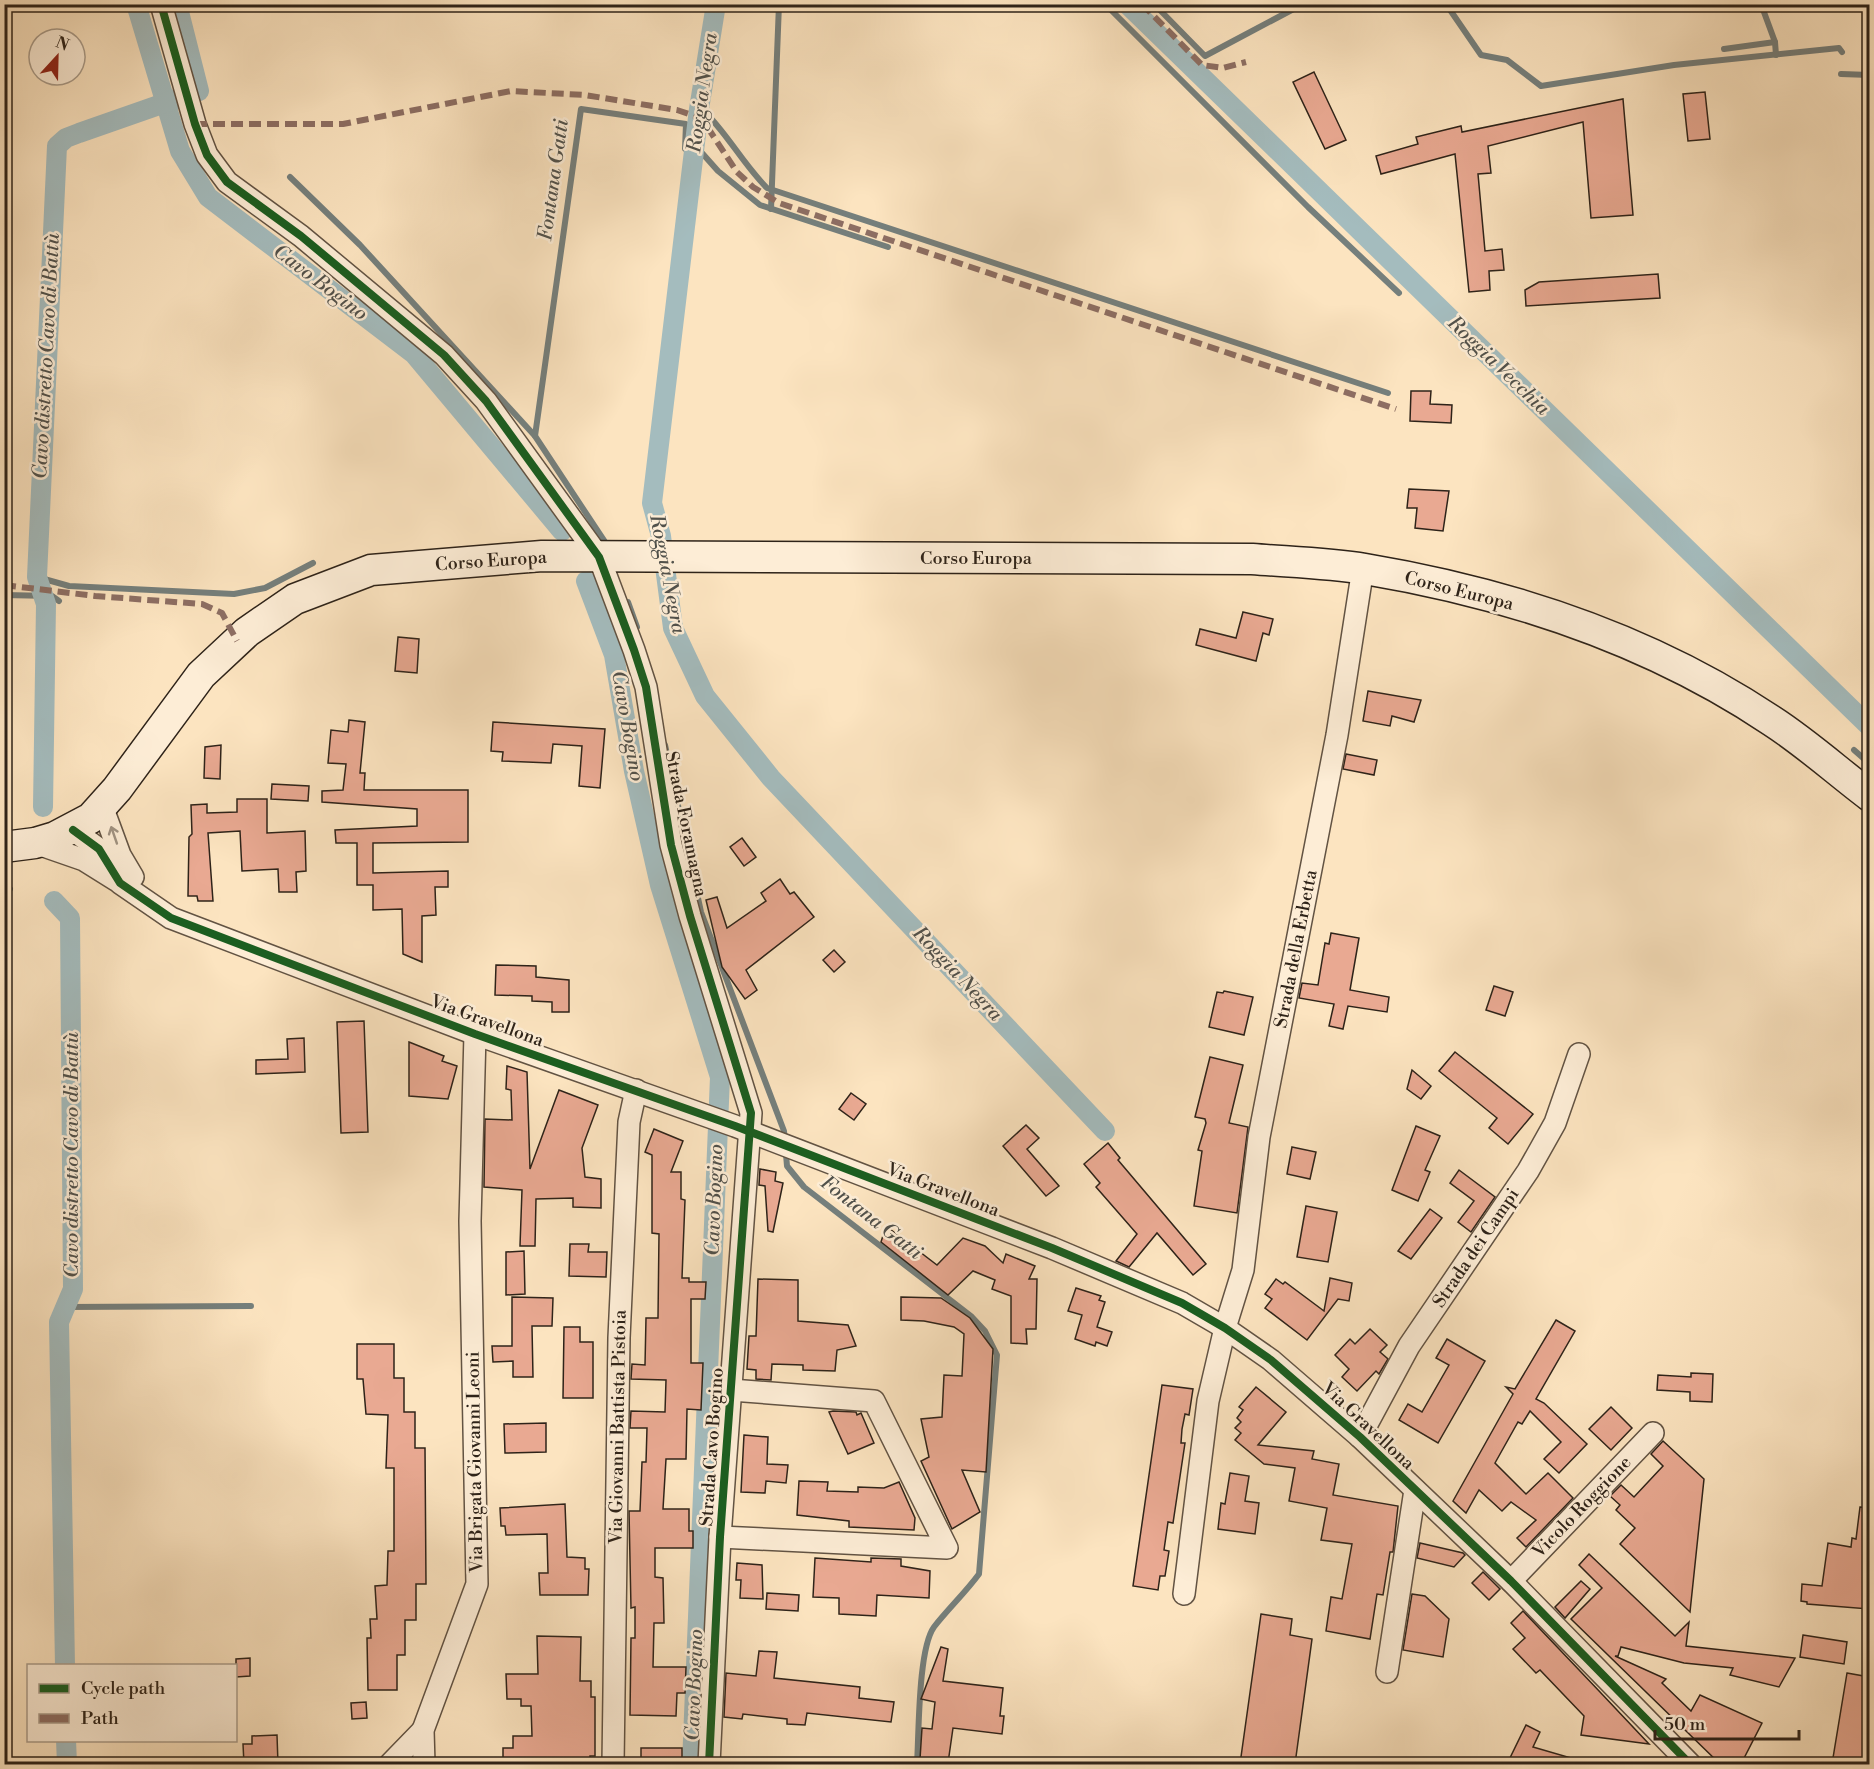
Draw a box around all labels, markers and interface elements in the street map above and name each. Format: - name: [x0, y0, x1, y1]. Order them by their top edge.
- north arrow: [27, 27, 87, 87]
- water label: Roggia Negra: [682, 31, 724, 155]
- text: N: [53, 32, 72, 56]
- water label: Fontana Gatti: [533, 117, 575, 242]
- water label: Cavo distretto Cavo di Battù: [28, 232, 66, 480]
- water label: Cavo Bogino: [268, 239, 372, 327]
- water label: Roggia Vecchia: [1441, 310, 1555, 422]
- water label: Roggia Negra: [643, 511, 691, 636]
- street label: Corso Europa: [434, 546, 548, 576]
- street label: Corso Europa: [920, 547, 1033, 570]
- street label: Corso Europa: [1402, 566, 1517, 616]
- water label: Cavo Bogino: [605, 669, 649, 783]
- street label: Strada Foramagna: [659, 749, 713, 900]
- one-way arrow: [107, 826, 118, 845]
- street label: Strada della Erbetta: [1269, 867, 1323, 1030]
- water label: Roggia Negra: [906, 921, 1008, 1027]
- street label: Via Gravellona: [426, 990, 548, 1052]
- water label: Cavo distretto Cavo di Battù: [60, 1031, 85, 1278]
- water label: Cavo Bogino: [701, 1144, 729, 1256]
- street label: Via Gravellona: [882, 1158, 1003, 1222]
- water label: Fontana Gatti: [815, 1170, 928, 1266]
- street label: Strada dei Campi: [1428, 1184, 1524, 1312]
- street label: Via Giovanni Battista Pistoia: [604, 1309, 632, 1545]
- street label: Via Brigata Giovanni Leoni: [462, 1351, 488, 1574]
- street label: Strada Cavo Bogino: [695, 1367, 729, 1527]
- street label: Via Gravellona: [1316, 1376, 1420, 1476]
- street label: Vicolo Roggione: [1527, 1451, 1636, 1564]
- water label: Cavo Bogino: [681, 1629, 709, 1741]
- legend: [27, 1664, 237, 1742]
- text: Cycle path: [81, 1677, 165, 1700]
- scale bar: [1655, 1703, 1799, 1741]
- text: Path: [81, 1707, 119, 1730]
- text: 50 m: [1664, 1713, 1706, 1736]

